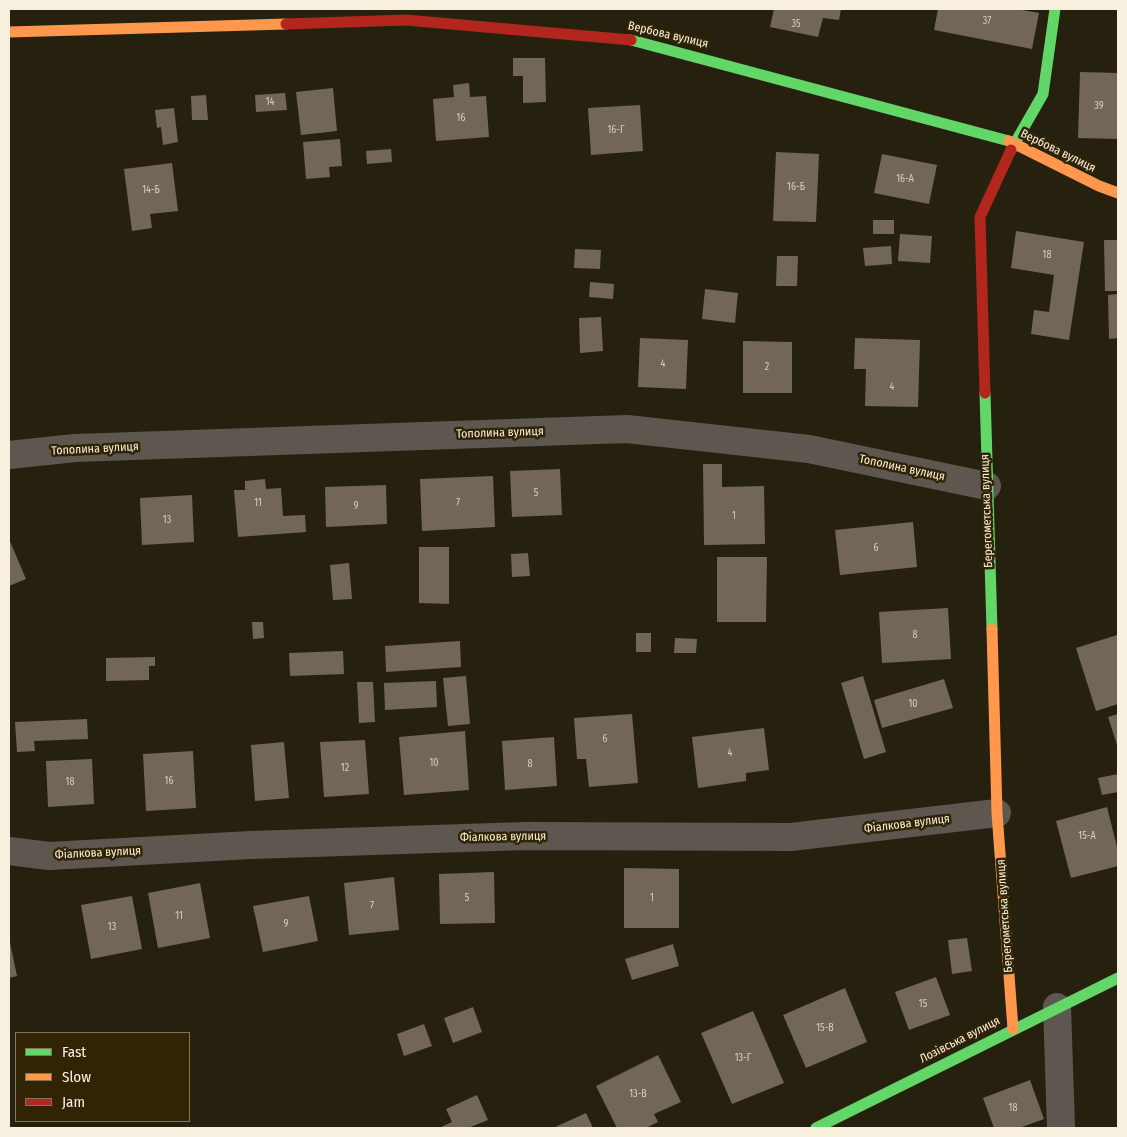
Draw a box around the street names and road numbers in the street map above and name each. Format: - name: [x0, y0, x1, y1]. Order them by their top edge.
- street label: Вербова вулиця: [626, 19, 710, 51]
- street label: Вербова вулиця: [1018, 127, 1098, 175]
- street label: Тополина вулиця: [456, 424, 544, 442]
- street label: Тополина вулиця: [51, 440, 139, 458]
- street label: Тополина вулиця: [858, 452, 946, 484]
- street label: Берегометська вулиця: [978, 454, 996, 568]
- street label: Фіалкова вулиця: [863, 812, 951, 836]
- street label: Фіалкова вулиця: [460, 829, 546, 845]
- street label: Фіалкова вулиця: [55, 844, 141, 862]
- street label: Берегометська вулиця: [994, 859, 1016, 973]
- street label: Лозівська вулиця: [917, 1014, 1003, 1066]

